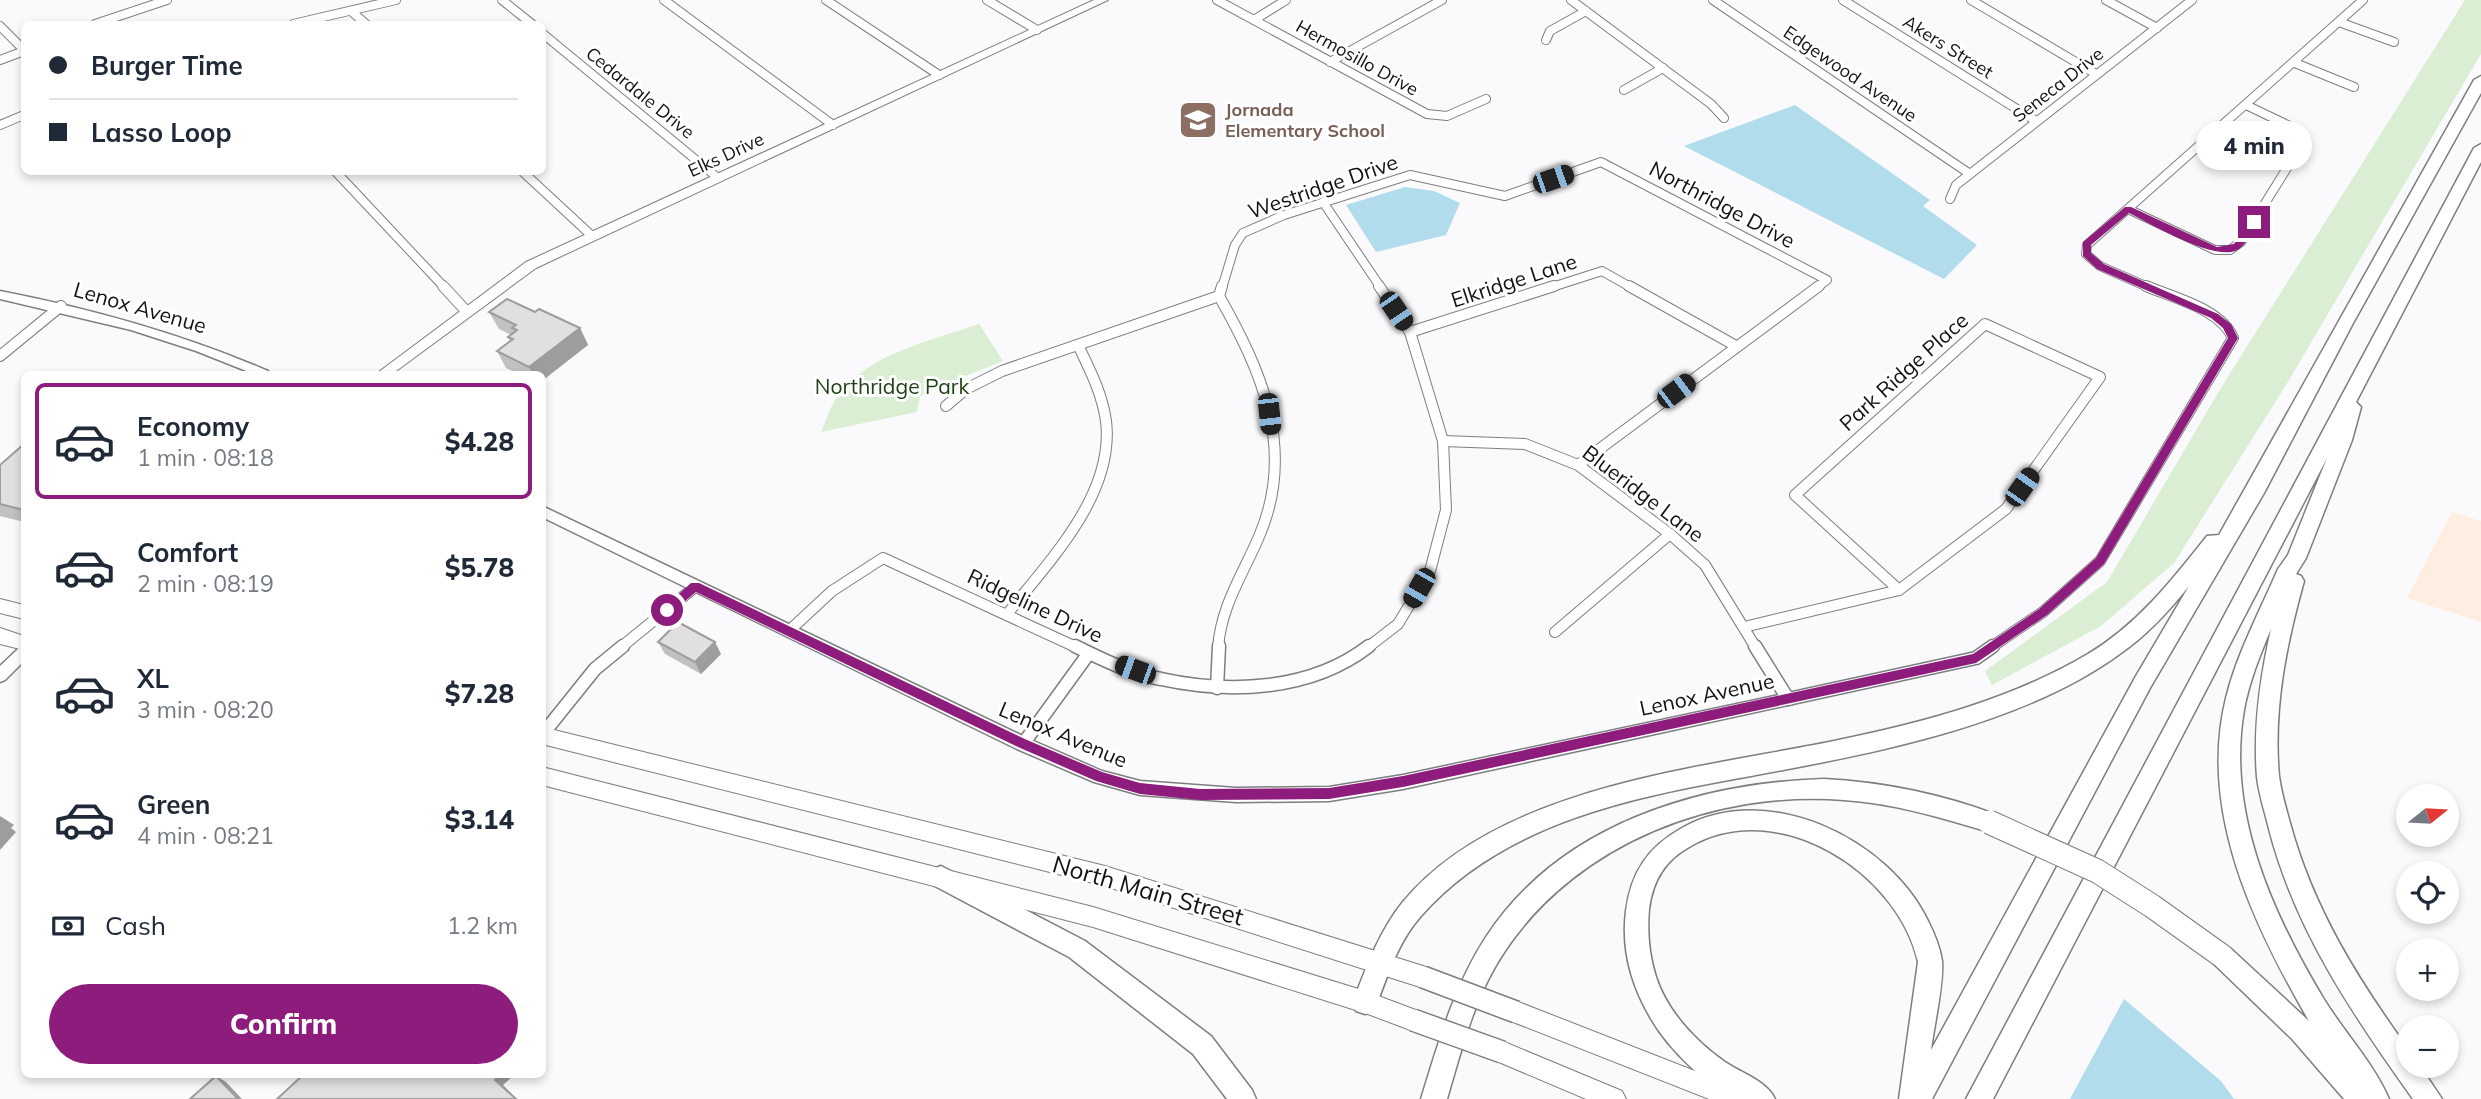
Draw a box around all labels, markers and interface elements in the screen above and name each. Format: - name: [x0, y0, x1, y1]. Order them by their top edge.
- street label: Akers Street: [1899, 10, 1998, 83]
- street label: Hermosillo Drive: [1292, 14, 1422, 101]
- street label: Edgewood Avenue: [1779, 20, 1921, 127]
- street label: Cedardale Drive: [581, 42, 699, 144]
- street label: Seneca Drive: [2008, 42, 2108, 127]
- text: Burger Time: [91, 49, 243, 82]
- place label: Jornada Elementary School: [1225, 98, 1385, 142]
- school or university icon: Jornada Elementary School: [1177, 99, 1219, 141]
- text: Lasso Loop: [91, 116, 232, 149]
- callout: 4 min: [2196, 120, 2312, 170]
- street label: Elks Drive: [684, 127, 767, 182]
- text: 4 min: [2223, 131, 2285, 160]
- street label: Westridge Drive: [1244, 148, 1401, 224]
- street label: Northridge Drive: [1645, 155, 1800, 253]
- car: [1530, 162, 1577, 196]
- route end: [2238, 206, 2270, 238]
- street label: Elkridge Lane: [1448, 247, 1580, 313]
- street label: Lenox Avenue: [71, 276, 210, 338]
- car: [1376, 288, 1417, 334]
- street label: Park Ridge Place: [1834, 307, 1973, 436]
- car: [1653, 370, 1700, 412]
- park label: Northridge Park: [815, 373, 969, 399]
- car: [1257, 392, 1282, 436]
- icon: car: [53, 410, 116, 473]
- text: Economy: [137, 410, 249, 443]
- text: $4.28: [445, 425, 514, 458]
- street label: Blueridge Lane: [1578, 439, 1709, 547]
- text: 1 min · 08:18: [137, 443, 274, 472]
- car: [2002, 464, 2043, 510]
- icon: car: [53, 536, 116, 599]
- text: Comfort: [137, 536, 238, 569]
- text: $5.78: [445, 551, 514, 584]
- street label: Ridgeline Drive: [964, 562, 1107, 648]
- car: [1400, 565, 1439, 611]
- text: 2 min · 08:19: [137, 569, 274, 598]
- route start: [651, 594, 683, 626]
- car: [1112, 653, 1159, 687]
- icon: car: [53, 662, 116, 725]
- text: XL: [137, 662, 169, 695]
- street label: Lenox Avenue: [1637, 667, 1776, 721]
- text: $7.28: [445, 677, 514, 710]
- text: 3 min · 08:20: [137, 695, 274, 724]
- street label: Lenox Avenue: [995, 695, 1131, 773]
- north arrow: [2396, 784, 2459, 847]
- map controls: [2396, 784, 2459, 1078]
- icon: car: [53, 788, 116, 851]
- text: Green: [137, 788, 210, 821]
- text: $3.14: [445, 803, 514, 836]
- text: 4 min · 08:21: [137, 821, 274, 850]
- street label: North Main Street: [1049, 848, 1247, 932]
- button: locate: [2396, 861, 2459, 924]
- icon: cash: [49, 907, 87, 945]
- text: Cash: [105, 909, 166, 942]
- text: 1.2 km: [447, 911, 518, 940]
- button: +: [2396, 938, 2459, 1001]
- button: Confirm: [49, 984, 518, 1064]
- button: −: [2396, 1015, 2459, 1078]

